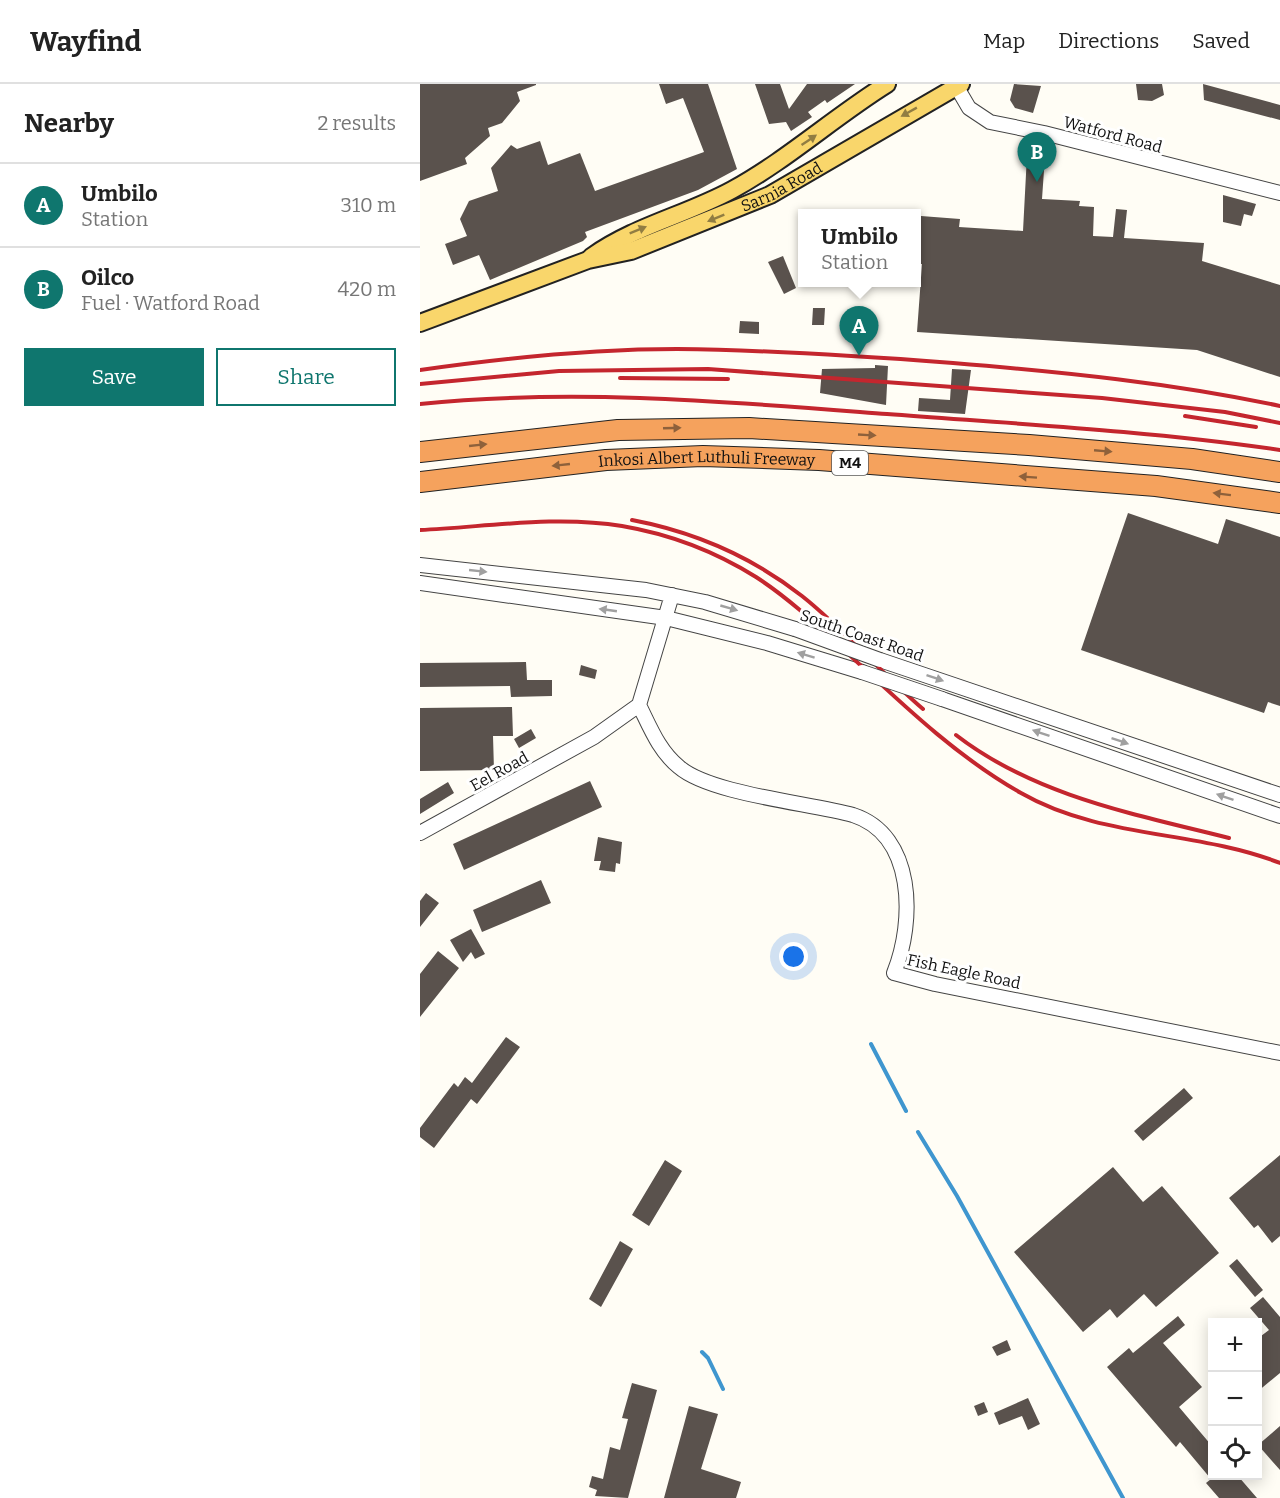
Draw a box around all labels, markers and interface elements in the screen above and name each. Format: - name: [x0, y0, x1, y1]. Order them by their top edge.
- text: Wayfind: [30, 25, 141, 58]
- text: Map: [983, 28, 1025, 54]
- text: Directions: [1058, 28, 1159, 54]
- text: Saved: [1192, 28, 1250, 54]
- one-way arrow: [901, 107, 918, 117]
- text: Nearby: [24, 108, 114, 139]
- text: 2 results: [317, 111, 396, 135]
- street label: Watford Road: [1062, 112, 1165, 157]
- pin: B: [1018, 132, 1056, 182]
- one-way arrow: [801, 134, 818, 145]
- street label: Sarnia Road: [738, 158, 826, 216]
- text: Umbilo: [81, 180, 158, 207]
- text: A: [36, 193, 51, 217]
- text: 310 m: [341, 193, 396, 217]
- text: Station: [81, 207, 148, 231]
- popup: [798, 209, 921, 287]
- one-way arrow: [707, 214, 725, 223]
- text: Umbilo: [821, 223, 898, 250]
- one-way arrow: [630, 225, 648, 235]
- text: Station: [821, 250, 888, 274]
- text: Oilco: [81, 264, 134, 291]
- text: B: [37, 277, 50, 301]
- text: 420 m: [338, 277, 396, 301]
- text: Fuel · Watford Road: [81, 291, 260, 315]
- pin: A: [840, 306, 878, 356]
- button: Save: [24, 348, 204, 406]
- button: Share: [216, 348, 396, 406]
- one-way arrow: [663, 423, 682, 432]
- one-way arrow: [858, 431, 877, 440]
- one-way arrow: [469, 440, 488, 450]
- one-way arrow: [1094, 446, 1113, 456]
- street label: Inkosi Albert Luthuli Freeway: [597, 447, 816, 471]
- road number: M4: [832, 451, 868, 475]
- one-way arrow: [552, 460, 571, 470]
- one-way arrow: [1019, 472, 1038, 481]
- one-way arrow: [1213, 490, 1232, 499]
- one-way arrow: [468, 566, 487, 576]
- one-way arrow: [720, 604, 738, 613]
- one-way arrow: [598, 605, 617, 614]
- street label: South Coast Road: [798, 605, 927, 666]
- one-way arrow: [797, 650, 815, 659]
- one-way arrow: [927, 674, 945, 684]
- one-way arrow: [1031, 728, 1049, 738]
- one-way arrow: [1111, 737, 1129, 746]
- street label: Eel Road: [467, 747, 532, 795]
- one-way arrow: [1216, 792, 1234, 802]
- your location: [779, 942, 808, 971]
- street label: Fish Eagle Road: [905, 950, 1023, 993]
- map controls: [1208, 1318, 1262, 1480]
- button: +: [1208, 1318, 1262, 1372]
- button: −: [1208, 1372, 1262, 1426]
- button: locate: [1208, 1426, 1262, 1480]

